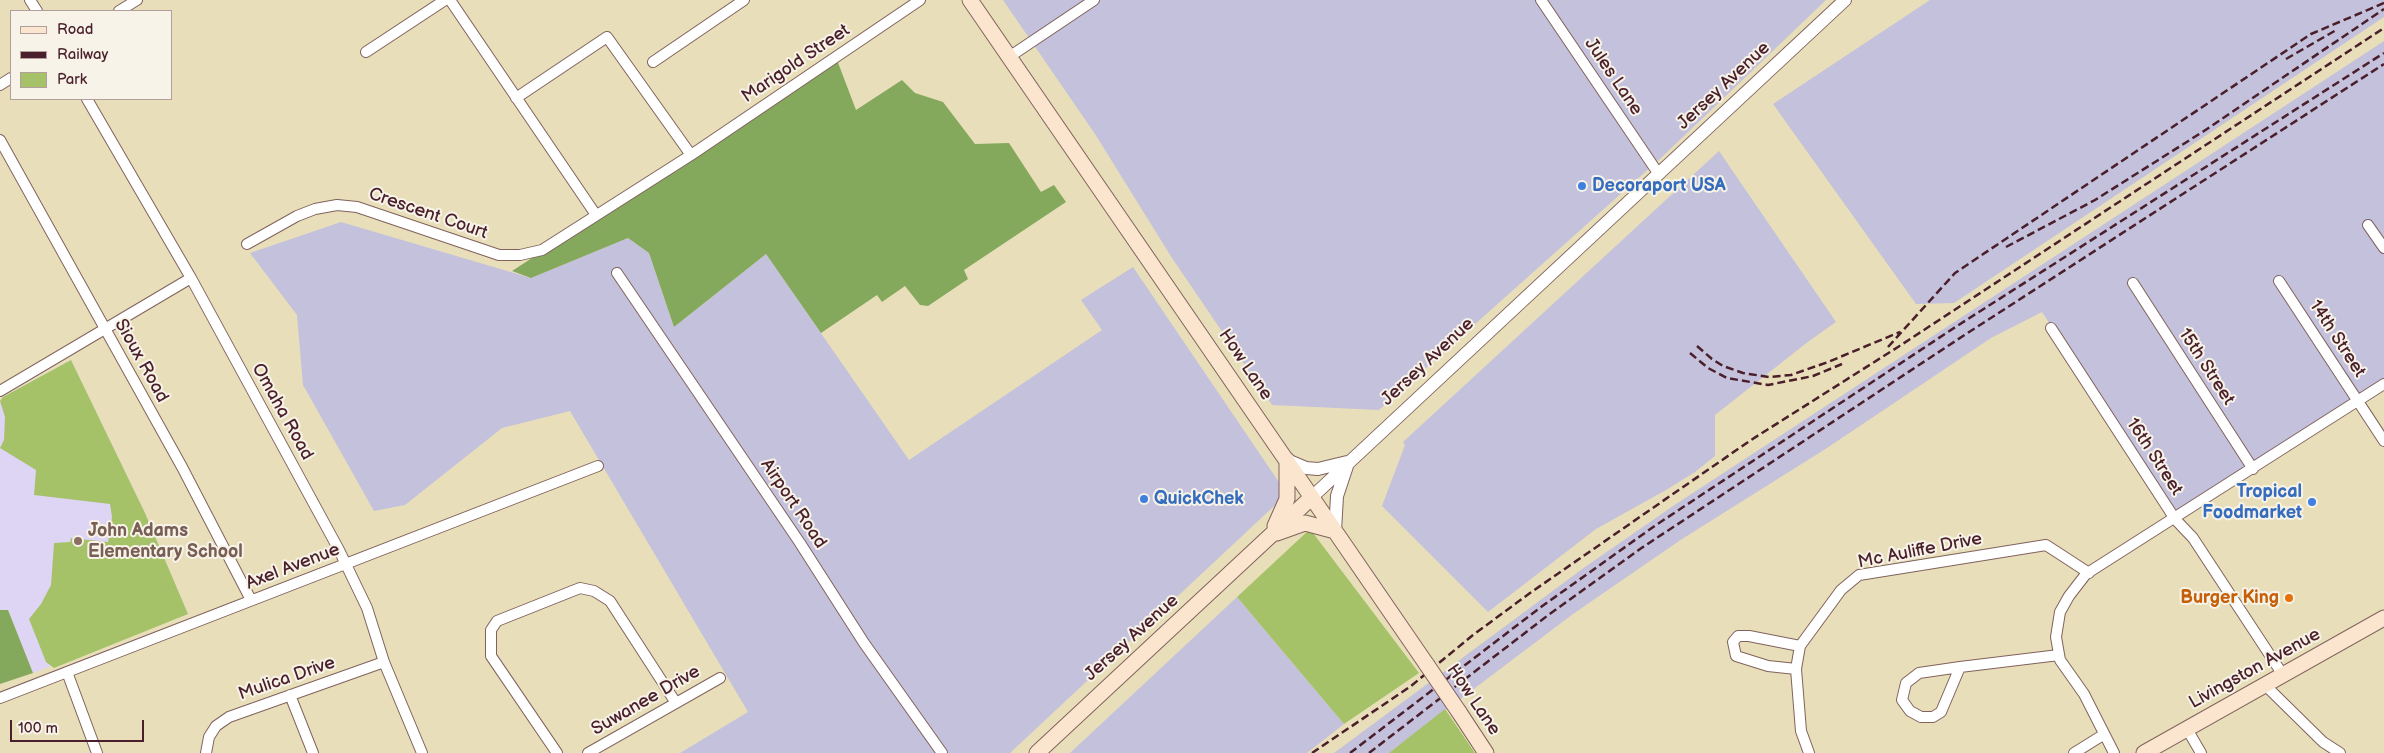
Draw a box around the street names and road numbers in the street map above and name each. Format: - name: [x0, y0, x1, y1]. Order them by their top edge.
- street label: Marigold Street: [738, 20, 854, 108]
- street label: Jules Lane: [1579, 34, 1647, 120]
- street label: Jersey Avenue: [1673, 38, 1775, 134]
- street label: Crescent Court: [366, 184, 490, 244]
- street label: 14th Street: [2304, 296, 2370, 382]
- street label: Jersey Avenue: [1377, 314, 1479, 410]
- street label: Sioux Road: [109, 316, 173, 406]
- street label: How Lane: [1213, 325, 1277, 405]
- street label: 15th Street: [2173, 325, 2239, 409]
- street label: Omaha Road: [247, 360, 317, 464]
- street label: 16th Street: [2121, 414, 2187, 500]
- street label: Airport Road: [755, 455, 831, 553]
- street label: Mc Auliffe Drive: [1856, 528, 1984, 574]
- street label: Axel Avenue: [243, 539, 343, 595]
- street label: Jersey Avenue: [1081, 590, 1183, 686]
- street label: Livingston Avenue: [2186, 624, 2324, 714]
- street label: Mulica Drive: [236, 652, 338, 706]
- street label: How Lane: [1441, 660, 1505, 740]
- street label: Suwanee Drive: [588, 661, 704, 741]

